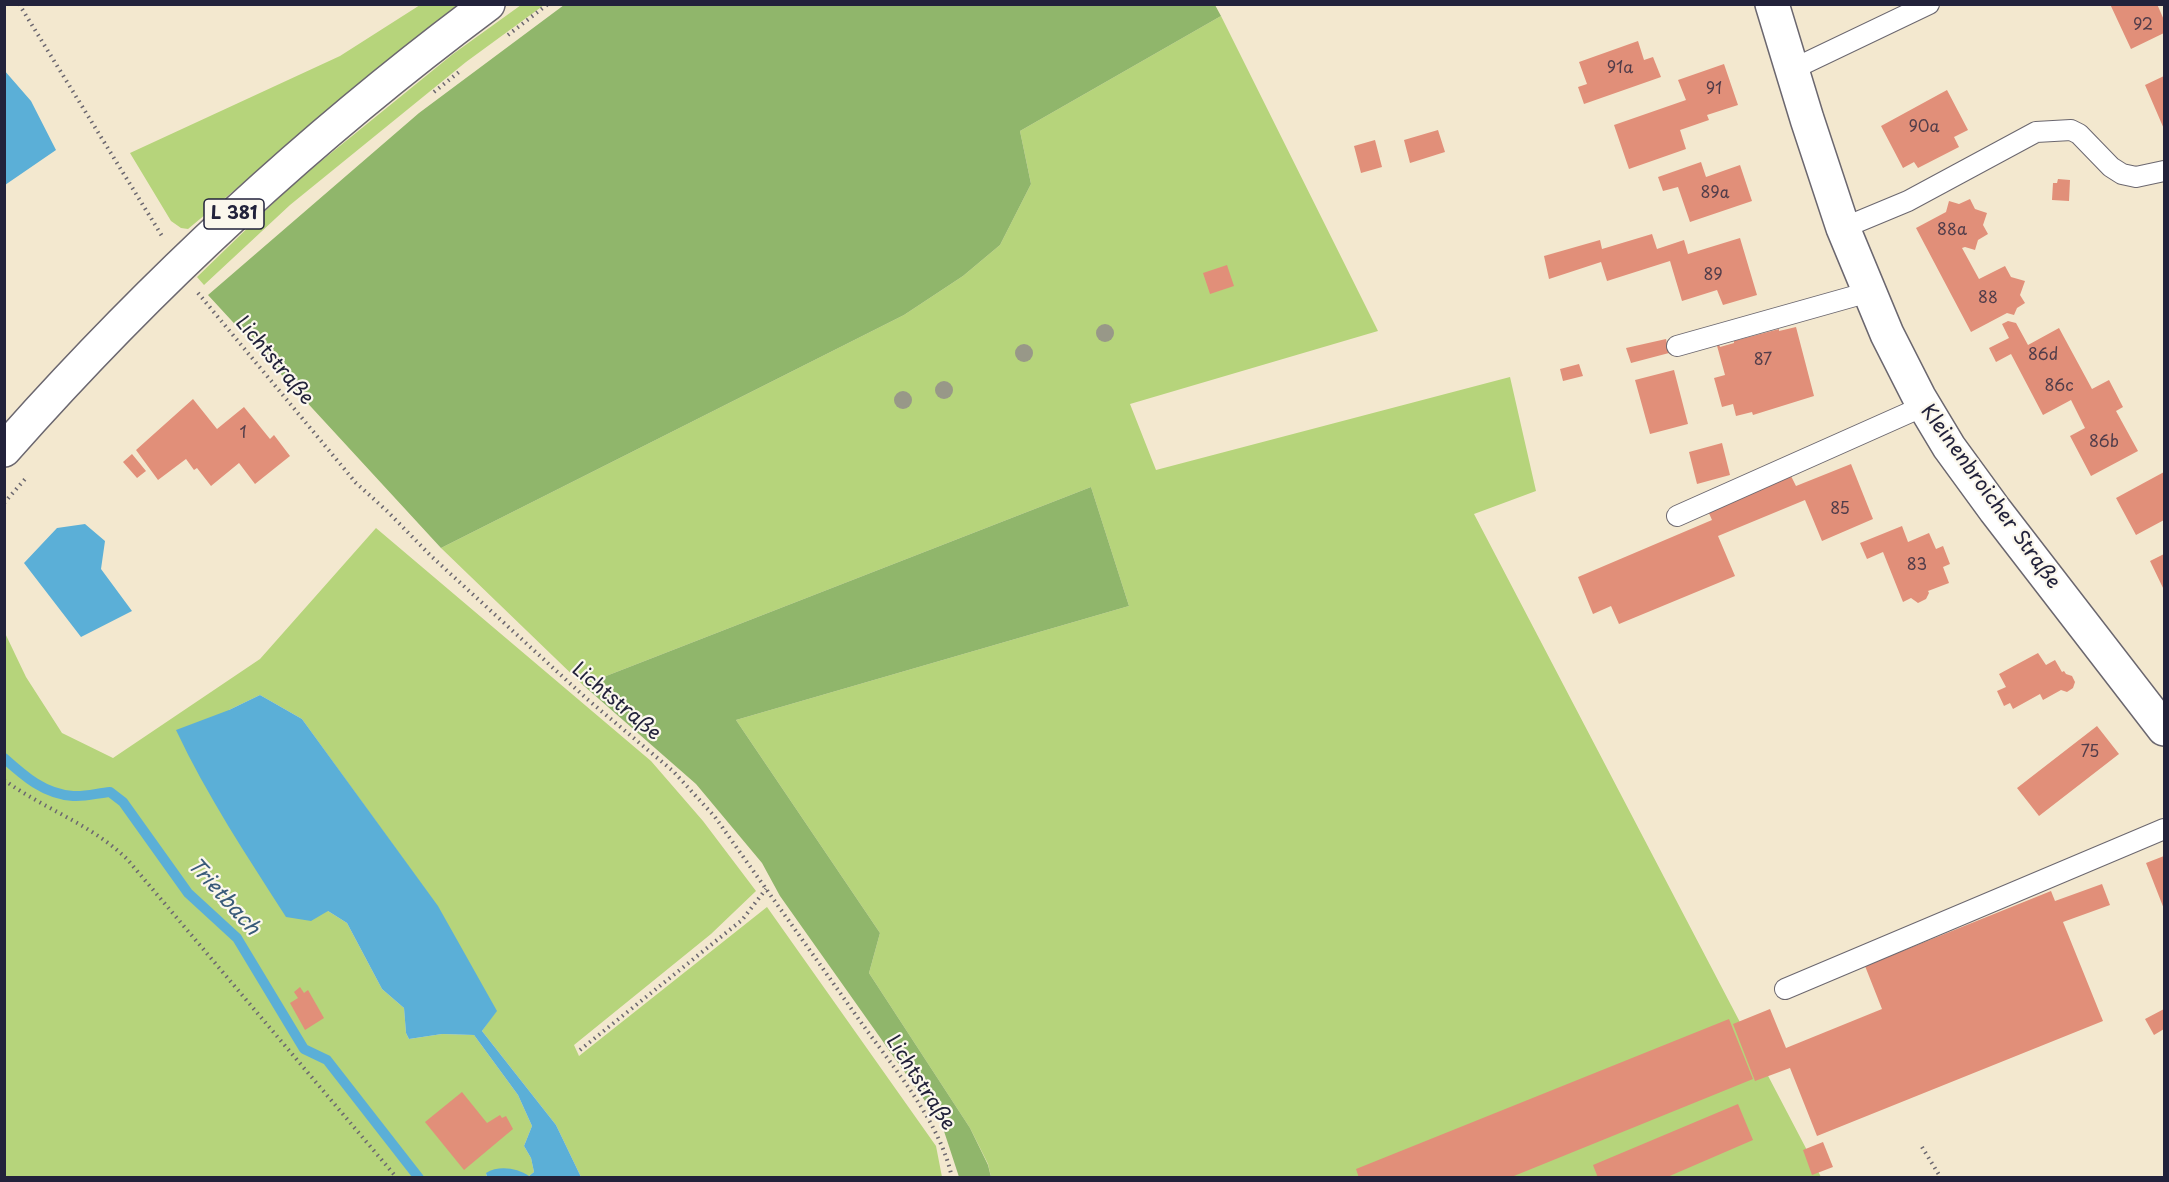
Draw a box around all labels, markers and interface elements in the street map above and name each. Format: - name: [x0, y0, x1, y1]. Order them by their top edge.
- house number: 92: [2133, 16, 2153, 36]
- house number: 91a: [1607, 59, 1633, 79]
- house number: 91: [1706, 80, 1722, 100]
- house number: 90a: [1908, 118, 1940, 138]
- house number: 89a: [1700, 184, 1730, 204]
- road number: L 381: [204, 199, 264, 229]
- house number: 88a: [1937, 221, 1967, 241]
- house number: 89: [1703, 266, 1723, 286]
- house number: 88: [1978, 289, 1998, 309]
- street label: Lichtstraße: [230, 312, 318, 410]
- house number: 86d: [2028, 346, 2058, 366]
- house number: 87: [1754, 351, 1772, 371]
- house number: 86c: [2044, 377, 2074, 397]
- street label: Kleinenbroicher Straße: [1915, 400, 2065, 594]
- house number: 1: [239, 424, 247, 444]
- house number: 86b: [2089, 433, 2119, 453]
- house number: 85: [1830, 500, 1850, 520]
- house number: 83: [1907, 556, 1927, 576]
- street label: Lichtstraße: [567, 658, 665, 746]
- house number: 75: [2081, 743, 2099, 763]
- water label: Trietbach: [182, 853, 264, 941]
- street label: Lichtstraße: [880, 1031, 960, 1135]

